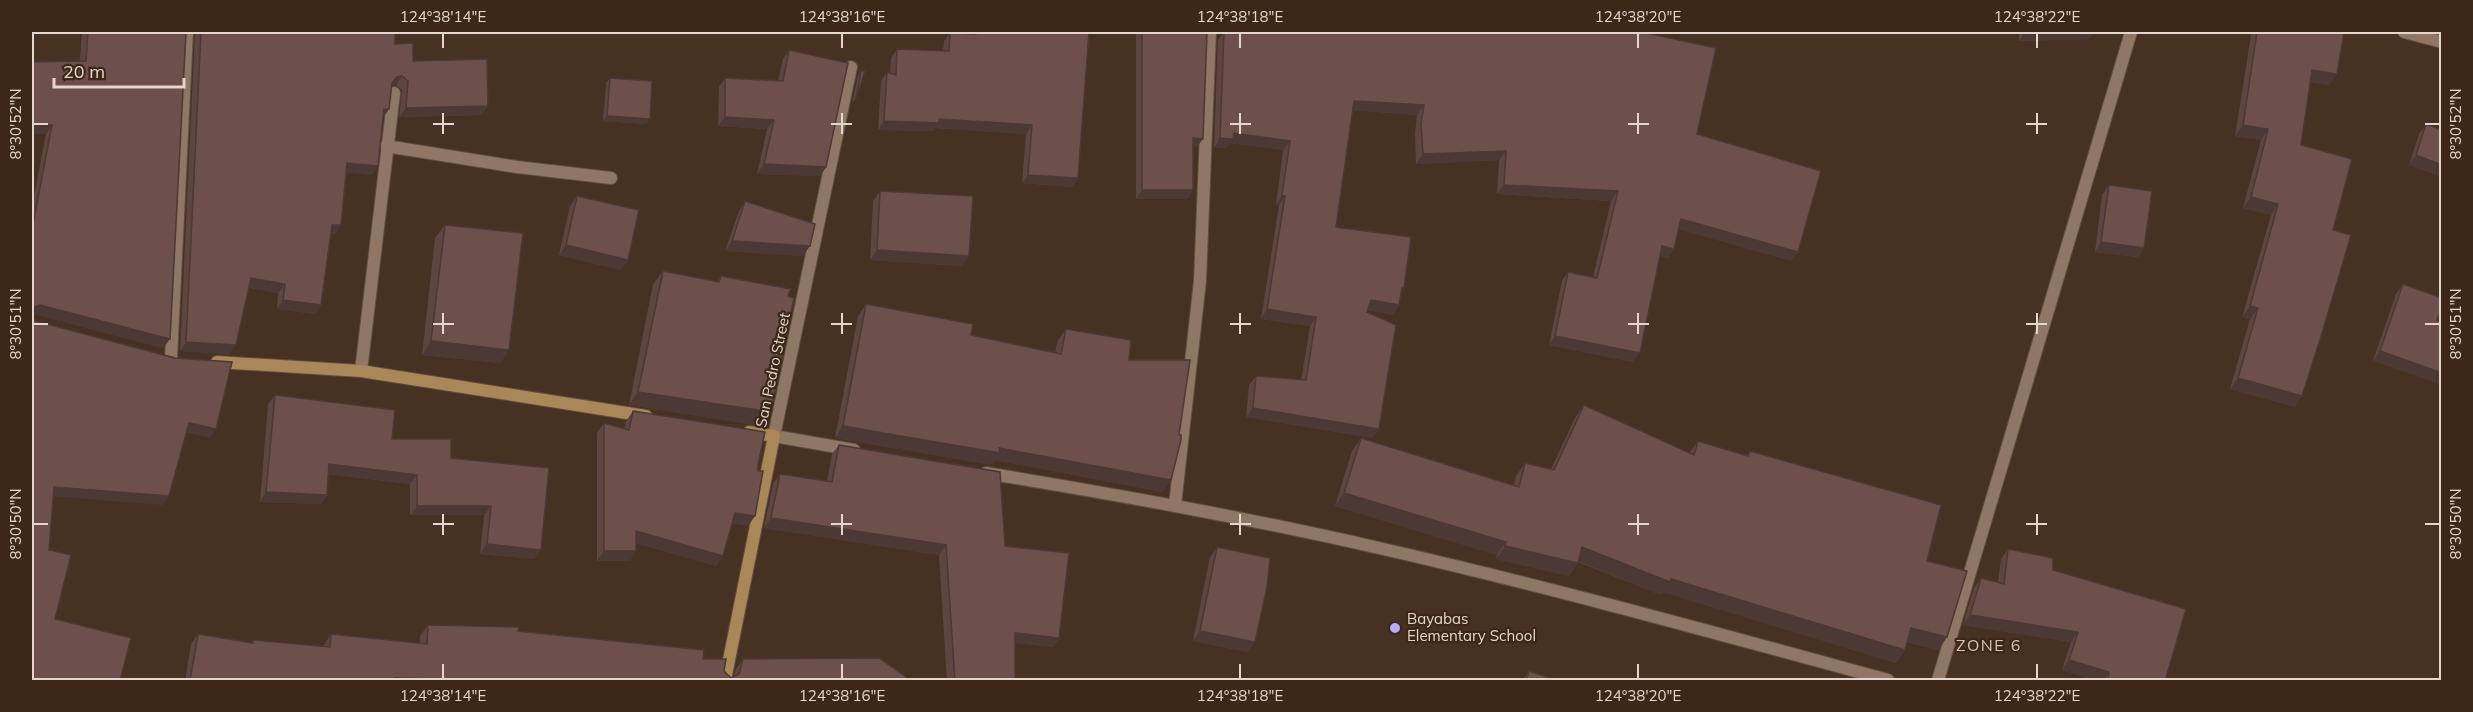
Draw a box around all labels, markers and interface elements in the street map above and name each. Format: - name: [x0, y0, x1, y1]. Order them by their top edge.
- text: 124°38'14"E: [400, 7, 486, 26]
- text: 124°38'16"E: [799, 7, 885, 26]
- text: 124°38'18"E: [1197, 7, 1283, 26]
- text: 124°38'20"E: [1595, 7, 1681, 26]
- text: 124°38'22"E: [1994, 7, 2080, 26]
- scale bar: [54, 51, 184, 89]
- text: 20 m: [63, 60, 105, 83]
- text: 8°30'52"N: [6, 89, 25, 159]
- text: 8°30'52"N: [2446, 89, 2465, 159]
- text: 8°30'51"N: [6, 289, 25, 359]
- text: 8°30'51"N: [2446, 289, 2465, 359]
- street label: San Pedro Street: [751, 311, 794, 429]
- text: 8°30'50"N: [6, 489, 25, 559]
- text: 8°30'50"N: [2446, 489, 2465, 559]
- place label: Bayabas Elementary School: [1407, 609, 1536, 645]
- marker: Bayabas Elementary School: [1388, 621, 1402, 635]
- district label: ZONE 6: [1956, 635, 2022, 655]
- text: 124°38'14"E: [400, 686, 486, 705]
- text: 124°38'16"E: [799, 686, 885, 705]
- text: 124°38'18"E: [1197, 686, 1283, 705]
- text: 124°38'20"E: [1595, 686, 1681, 705]
- text: 124°38'22"E: [1994, 686, 2080, 705]

